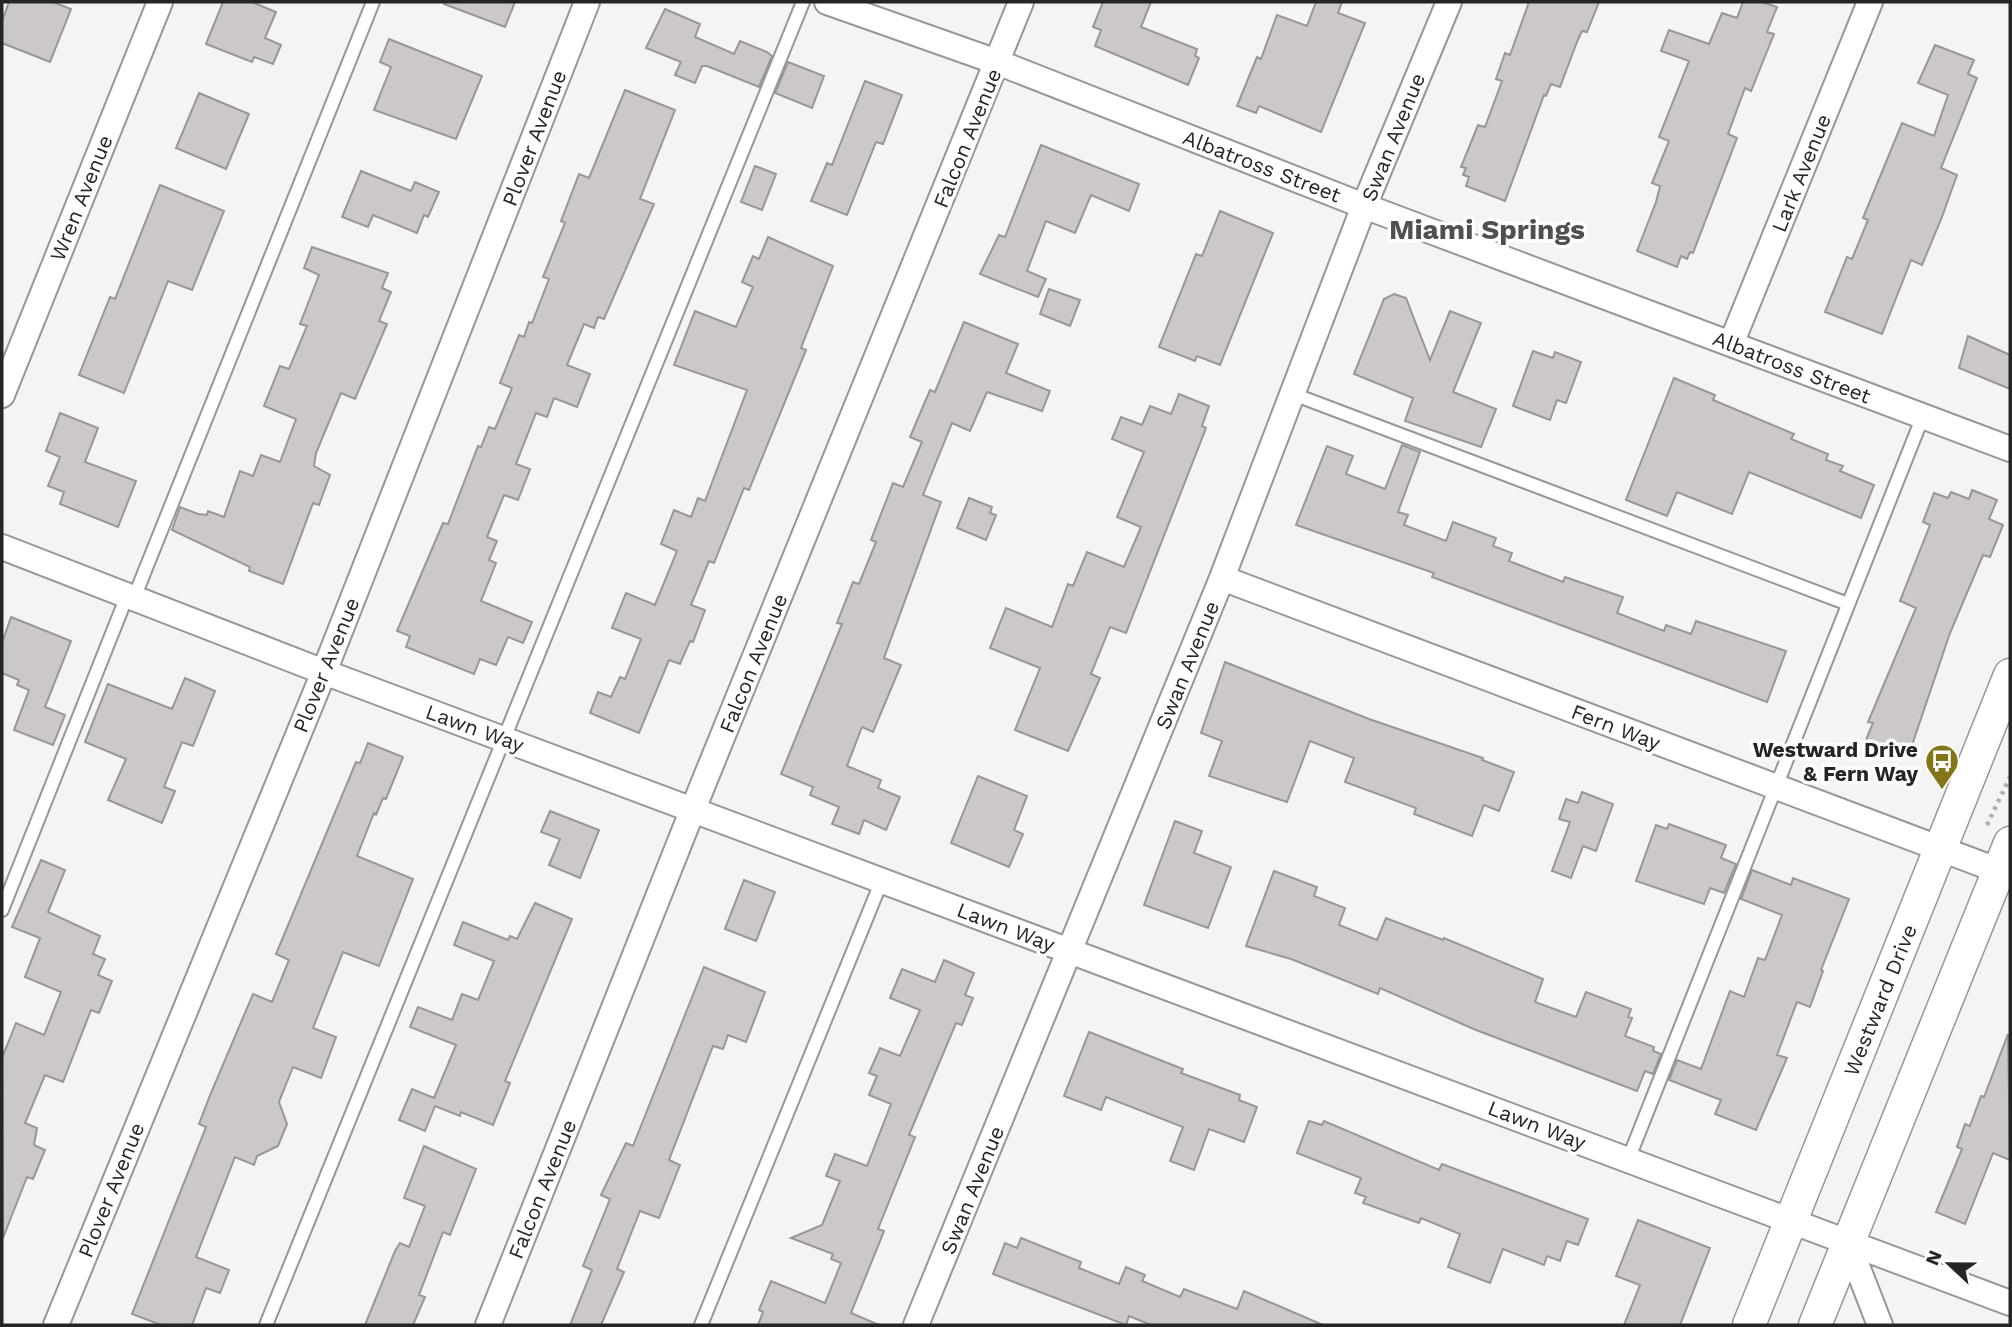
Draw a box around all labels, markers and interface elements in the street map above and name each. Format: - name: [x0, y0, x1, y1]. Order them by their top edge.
- street label: Falcon Avenue: [928, 65, 1006, 211]
- street label: Plover Avenue: [497, 67, 571, 209]
- street label: Swan Avenue: [1356, 69, 1430, 205]
- street label: Lark Avenue: [1766, 110, 1836, 236]
- street label: Albatross Street: [1180, 124, 1345, 208]
- street label: Wren Avenue: [44, 131, 118, 265]
- district label: Miami Springs: [1389, 213, 1585, 246]
- street label: Albatross Street: [1710, 325, 1875, 409]
- street label: Falcon Avenue: [714, 590, 792, 736]
- street label: Plover Avenue: [288, 594, 364, 736]
- street label: Swan Avenue: [1150, 597, 1224, 733]
- street label: Lawn Way: [422, 699, 528, 757]
- street label: Fern Way: [1568, 699, 1664, 755]
- place label: Westward Drive & Fern Way: [1753, 737, 1918, 786]
- bus stop icon: Westward Drive & Fern Way: [1923, 742, 1961, 791]
- street label: Lawn Way: [953, 897, 1059, 957]
- street label: Westward Drive: [1838, 920, 1922, 1080]
- street label: Lawn Way: [1484, 1095, 1590, 1155]
- street label: Falcon Avenue: [503, 1116, 581, 1262]
- street label: Plover Avenue: [73, 1119, 149, 1261]
- street label: Swan Avenue: [935, 1122, 1009, 1258]
- north arrow: [1914, 1229, 1984, 1299]
- text: N: [1920, 1247, 1947, 1269]

